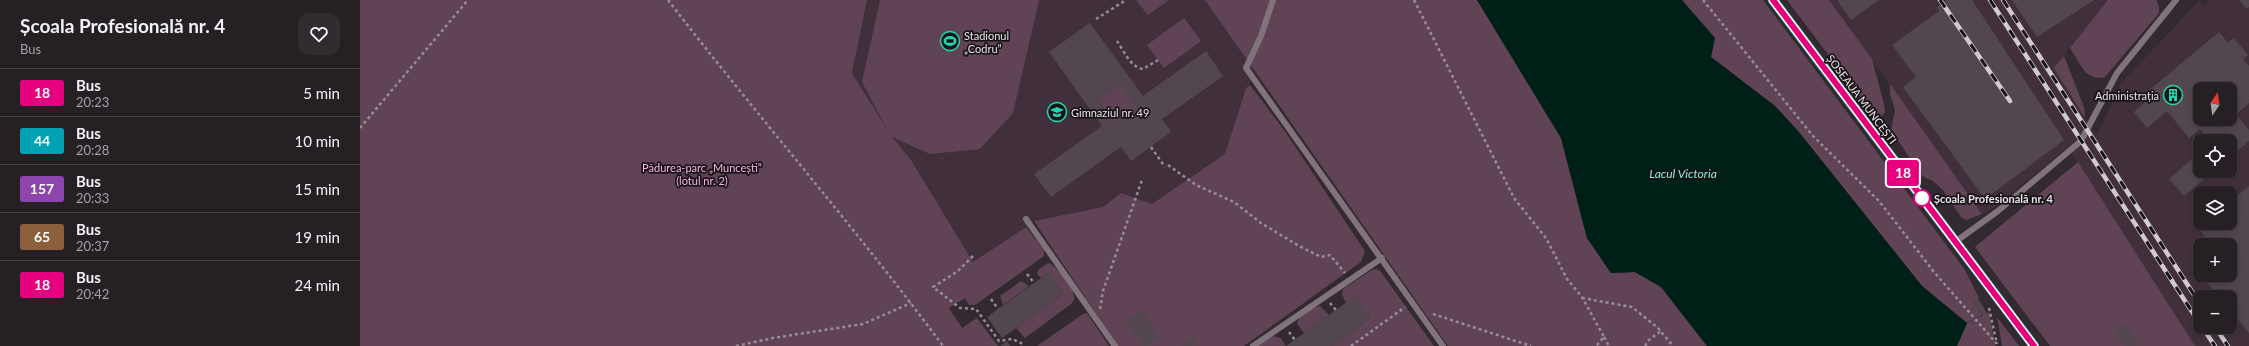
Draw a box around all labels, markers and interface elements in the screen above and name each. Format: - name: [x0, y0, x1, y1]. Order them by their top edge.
- button: heart: [298, 13, 340, 55]
- text: Școala Profesională nr. 4: [20, 14, 225, 37]
- place label: Stadionul „Codru”: [964, 29, 1009, 55]
- sports icon: Stadionul „Codru”: [939, 30, 961, 52]
- text: Bus: [20, 41, 41, 57]
- street label: ȘOSEAUA MUNCEȘTI: [1824, 52, 1900, 146]
- text: Bus: [76, 76, 101, 94]
- north arrow: [2193, 82, 2237, 126]
- map controls: [2193, 82, 2237, 334]
- text: 18: [34, 84, 50, 101]
- text: 5 min: [303, 84, 340, 102]
- building icon: Administrația: [2162, 84, 2184, 106]
- place label: Administrația: [2095, 89, 2159, 102]
- text: 20:23: [76, 94, 109, 110]
- school or university icon: Gimnaziul nr. 49: [1046, 101, 1068, 123]
- place label: Gimnaziul nr. 49: [1071, 106, 1149, 119]
- text: Bus: [76, 124, 101, 142]
- text: 44: [34, 132, 50, 149]
- text: 10 min: [294, 132, 340, 150]
- button: locate: [2193, 134, 2237, 178]
- text: 20:28: [76, 142, 109, 158]
- line badge: 18: [1885, 160, 1921, 186]
- park label: Pădurea-parc „Muncești” (lotul nr. 2): [642, 161, 762, 187]
- text: 18: [1895, 164, 1911, 181]
- water label: Lacul Victoria: [1649, 166, 1717, 181]
- text: Bus: [76, 172, 101, 190]
- text: 157: [30, 180, 54, 197]
- text: 15 min: [294, 180, 340, 198]
- button: layers: [2193, 186, 2237, 230]
- marker: Școala Profesională nr. 4: [1913, 189, 1931, 207]
- text: 20:33: [76, 190, 109, 206]
- place label: Școala Profesională nr. 4: [1934, 192, 2054, 205]
- text: Bus: [76, 220, 101, 238]
- text: 65: [34, 228, 50, 245]
- text: 19 min: [294, 228, 340, 246]
- text: 20:37: [76, 238, 109, 254]
- button: +: [2193, 238, 2237, 282]
- text: Bus: [76, 268, 101, 286]
- text: 18: [34, 276, 50, 293]
- text: 24 min: [294, 276, 340, 294]
- text: 20:42: [76, 286, 109, 302]
- button: −: [2193, 290, 2237, 334]

